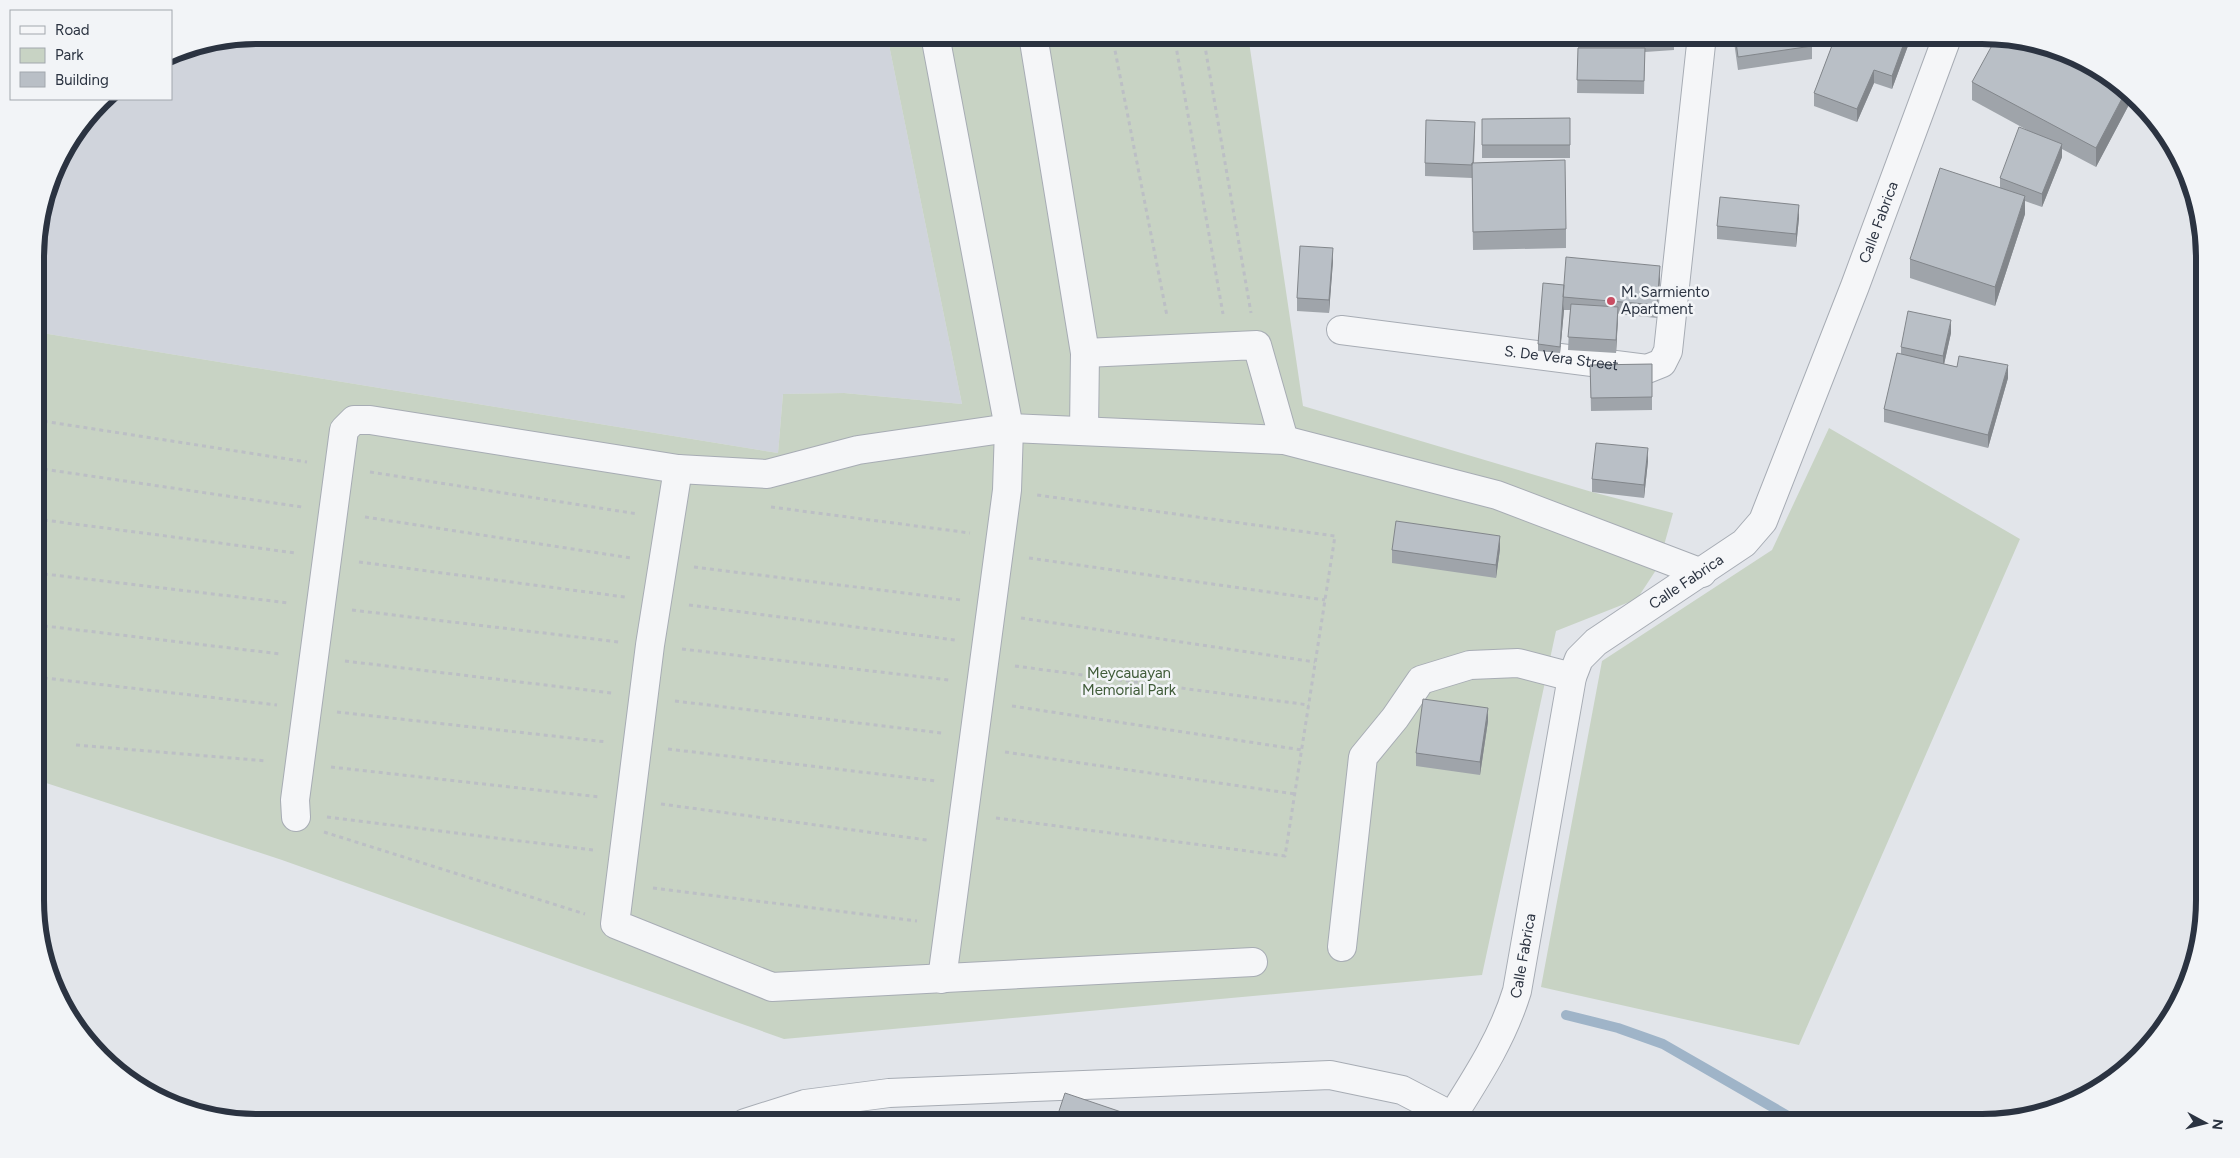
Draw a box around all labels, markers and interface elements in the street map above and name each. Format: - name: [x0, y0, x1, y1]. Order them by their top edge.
- legend: [10, 10, 172, 100]
- text: Road: [55, 21, 90, 39]
- text: Park: [55, 46, 84, 64]
- text: Building: [55, 71, 109, 89]
- street label: Calle Fabrica: [1855, 179, 1902, 266]
- place label: M. Sarmiento Apartment: [1621, 283, 1710, 318]
- marker: M. Sarmiento Apartment: [1605, 295, 1617, 307]
- street label: S. De Vera Street: [1503, 342, 1620, 374]
- street label: Calle Fabrica: [1645, 550, 1727, 613]
- park label: Meycauayan Memorial Park: [1082, 664, 1177, 699]
- street label: Calle Fabrica: [1506, 912, 1539, 1001]
- north arrow: [2180, 1098, 2230, 1148]
- text: N: [2208, 1118, 2227, 1131]

